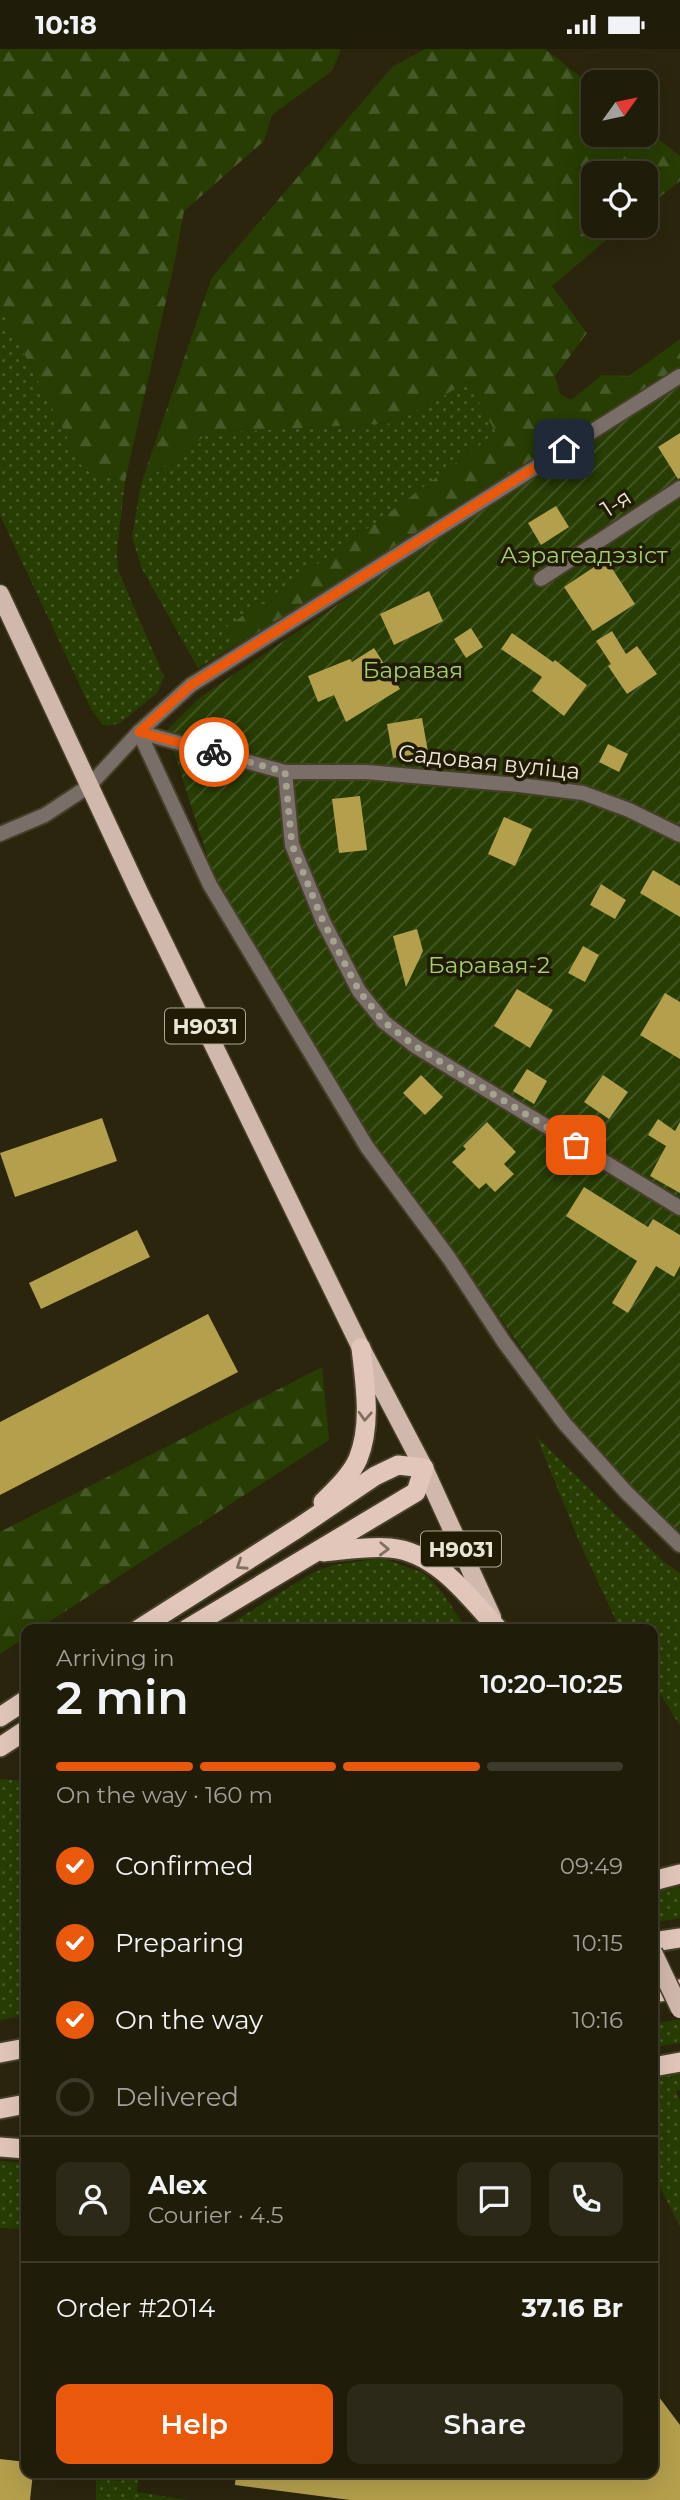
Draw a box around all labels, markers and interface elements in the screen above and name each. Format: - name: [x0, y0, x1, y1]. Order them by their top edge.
- text: 10:18: [35, 9, 97, 41]
- north arrow: [581, 70, 658, 147]
- map controls: [581, 70, 658, 238]
- button: locate: [581, 161, 658, 238]
- pin: [534, 419, 594, 479]
- icon: home: [545, 430, 583, 468]
- street label: 1-я: [596, 483, 636, 523]
- park label: Аэрагеадэзіст: [500, 541, 668, 569]
- park label: Баравая: [363, 656, 463, 684]
- courier: [179, 717, 249, 787]
- icon: bike: [195, 733, 233, 771]
- street label: Садовая вуліца: [397, 739, 581, 785]
- park label: Баравая-2: [428, 951, 550, 979]
- road number: Н9031: [165, 1009, 245, 1044]
- pin: [546, 1115, 606, 1175]
- icon: bag: [557, 1126, 595, 1164]
- one-way arrow: [358, 1411, 373, 1422]
- road number: Н9031: [421, 1531, 501, 1567]
- one-way arrow: [379, 1541, 390, 1556]
- one-way arrow: [235, 1557, 248, 1570]
- text: Arriving in: [56, 1644, 175, 1672]
- text: 10:20–10:25: [480, 1668, 623, 1700]
- text: 2 min: [56, 1669, 189, 1726]
- text: On the way · 160 m: [56, 1781, 273, 1809]
- icon: check: [56, 1847, 94, 1885]
- text: Confirmed: [115, 1850, 254, 1882]
- text: 09:49: [560, 1852, 623, 1880]
- icon: check: [56, 1924, 94, 1962]
- text: Preparing: [115, 1927, 244, 1959]
- text: 10:15: [573, 1929, 623, 1957]
- icon: check: [56, 2001, 94, 2039]
- text: On the way: [115, 2004, 263, 2036]
- text: 10:16: [572, 2006, 623, 2034]
- text: Delivered: [115, 2081, 239, 2113]
- button: person: [56, 2162, 130, 2236]
- button: chat: [457, 2162, 531, 2236]
- button: phone: [549, 2162, 623, 2236]
- text: Alex: [148, 2169, 207, 2201]
- text: Courier · 4.5: [148, 2201, 283, 2229]
- text: Order #2014: [56, 2292, 215, 2324]
- text: 37.16 Br: [521, 2292, 623, 2324]
- button: Help: [56, 2384, 333, 2464]
- button: Share: [347, 2384, 623, 2464]

